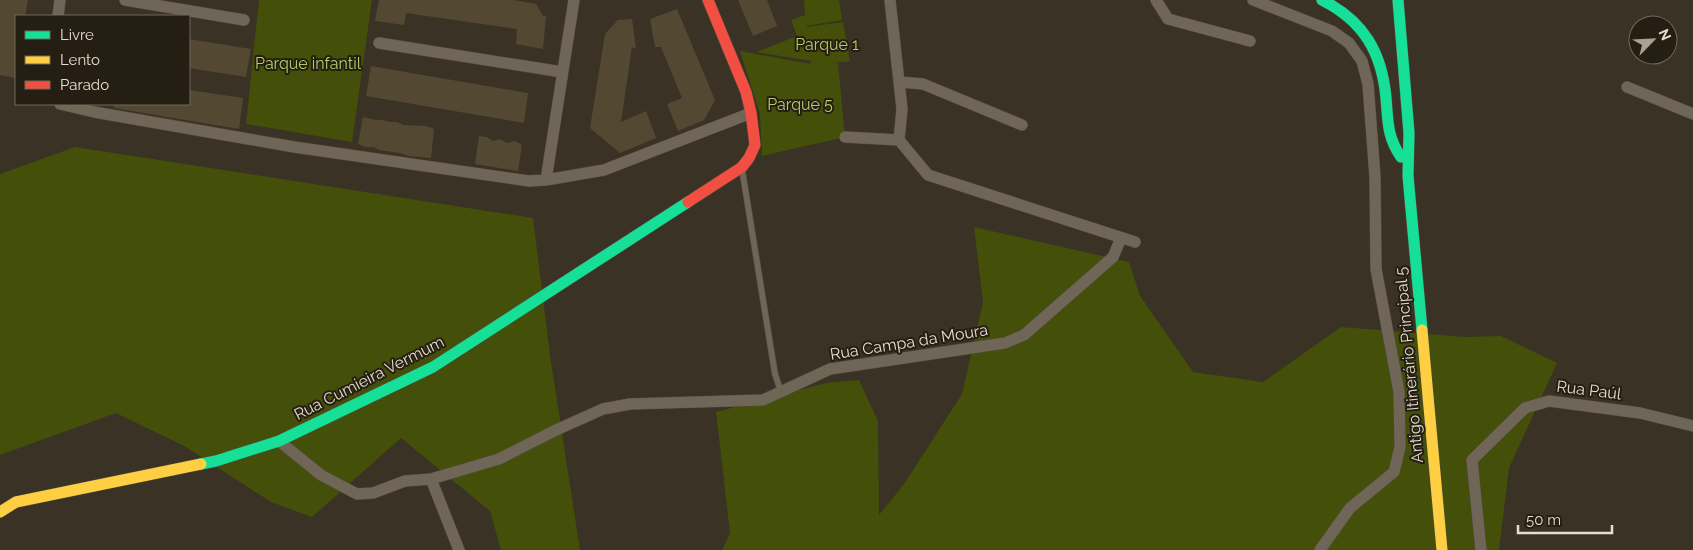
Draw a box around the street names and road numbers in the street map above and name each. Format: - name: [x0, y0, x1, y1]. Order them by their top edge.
- street label: Antigo Itinerário Principal 5: [1391, 266, 1427, 464]
- street label: Rua Campa da Moura: [829, 320, 989, 364]
- street label: Rua Cumieira Vermum: [291, 332, 447, 424]
- street label: Rua Paúl: [1556, 377, 1623, 403]

